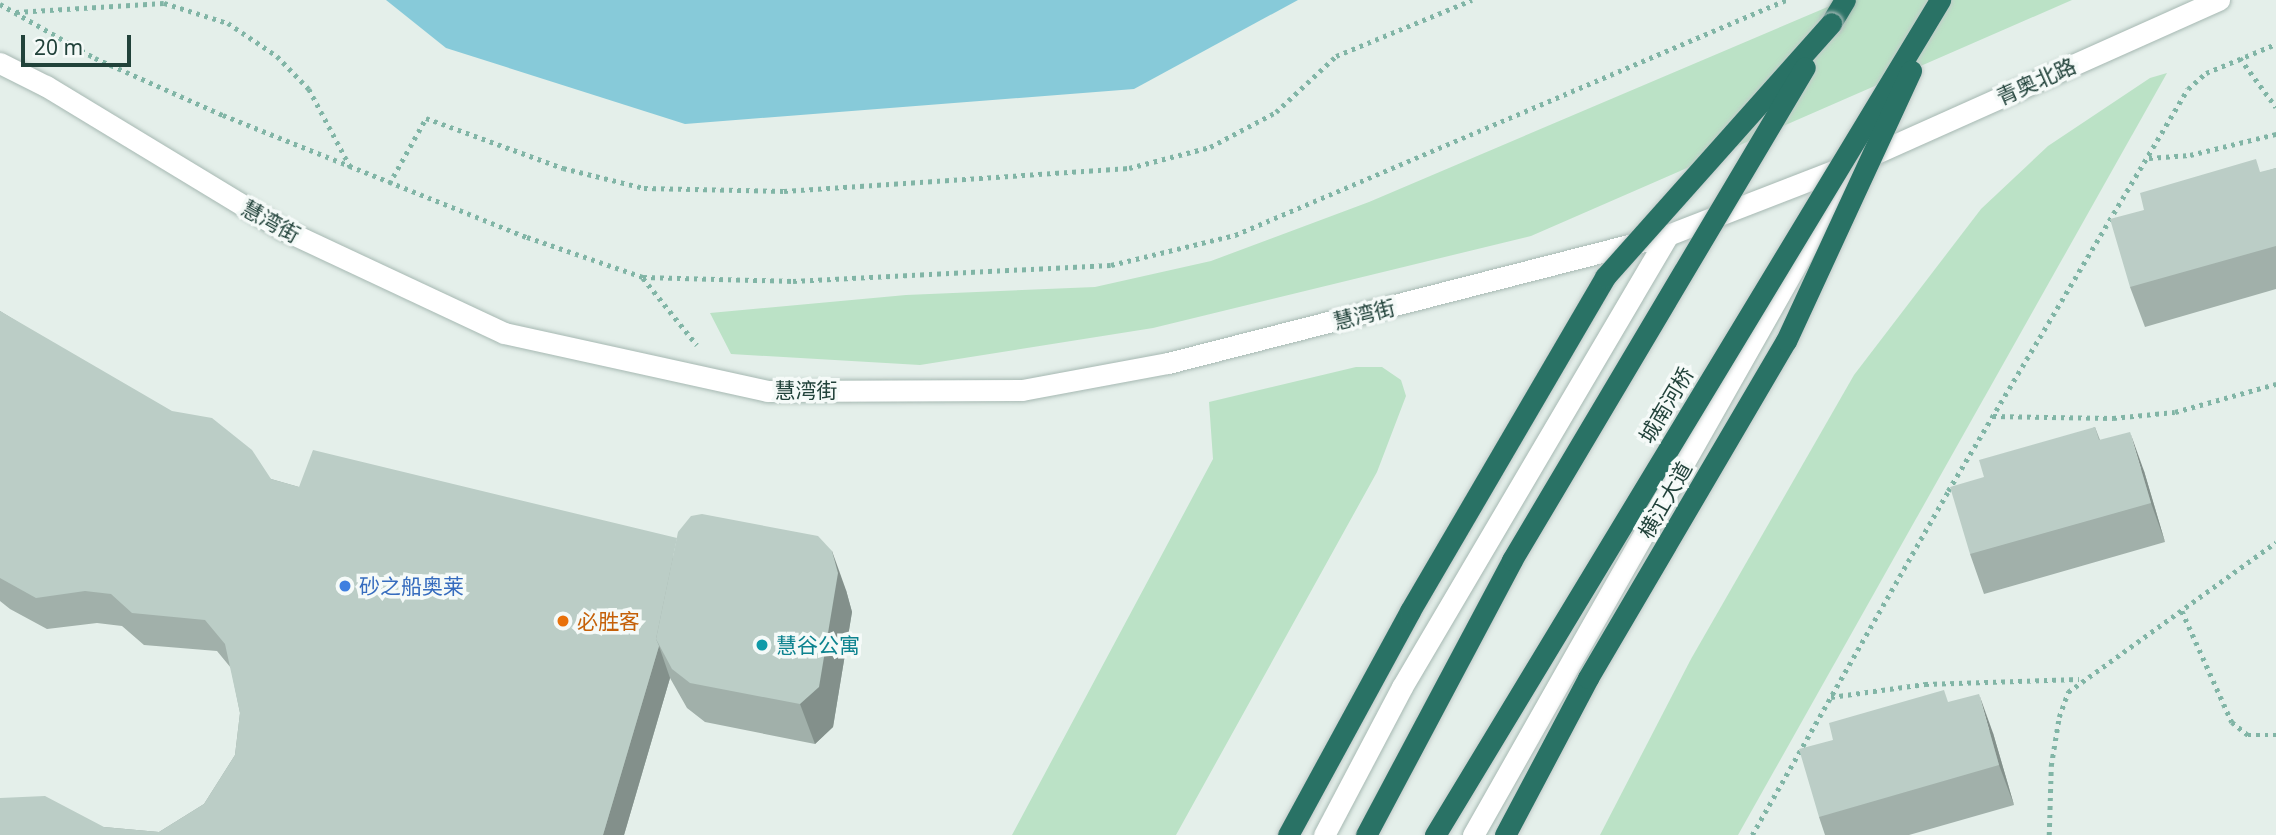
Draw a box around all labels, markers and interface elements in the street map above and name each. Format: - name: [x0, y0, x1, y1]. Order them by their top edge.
- scale bar: [24, 21, 135, 65]
- text: 20 m: [34, 33, 83, 61]
- street label: 青奥北路: [1993, 52, 2079, 110]
- street label: 慧湾街: [237, 195, 305, 247]
- street label: 慧湾街: [1330, 294, 1398, 334]
- street label: 城南河桥: [1634, 363, 1698, 447]
- street label: 慧湾街: [775, 377, 837, 403]
- street label: 横江大道: [1633, 457, 1697, 543]
- place label: 砂之船奥莱: [359, 573, 464, 599]
- marker: 砂之船奥莱: [337, 578, 353, 594]
- place label: 必胜客: [577, 608, 640, 634]
- marker: 必胜客: [555, 613, 571, 629]
- place label: 慧谷公寓: [776, 632, 860, 658]
- marker: 慧谷公寓: [754, 637, 770, 653]

